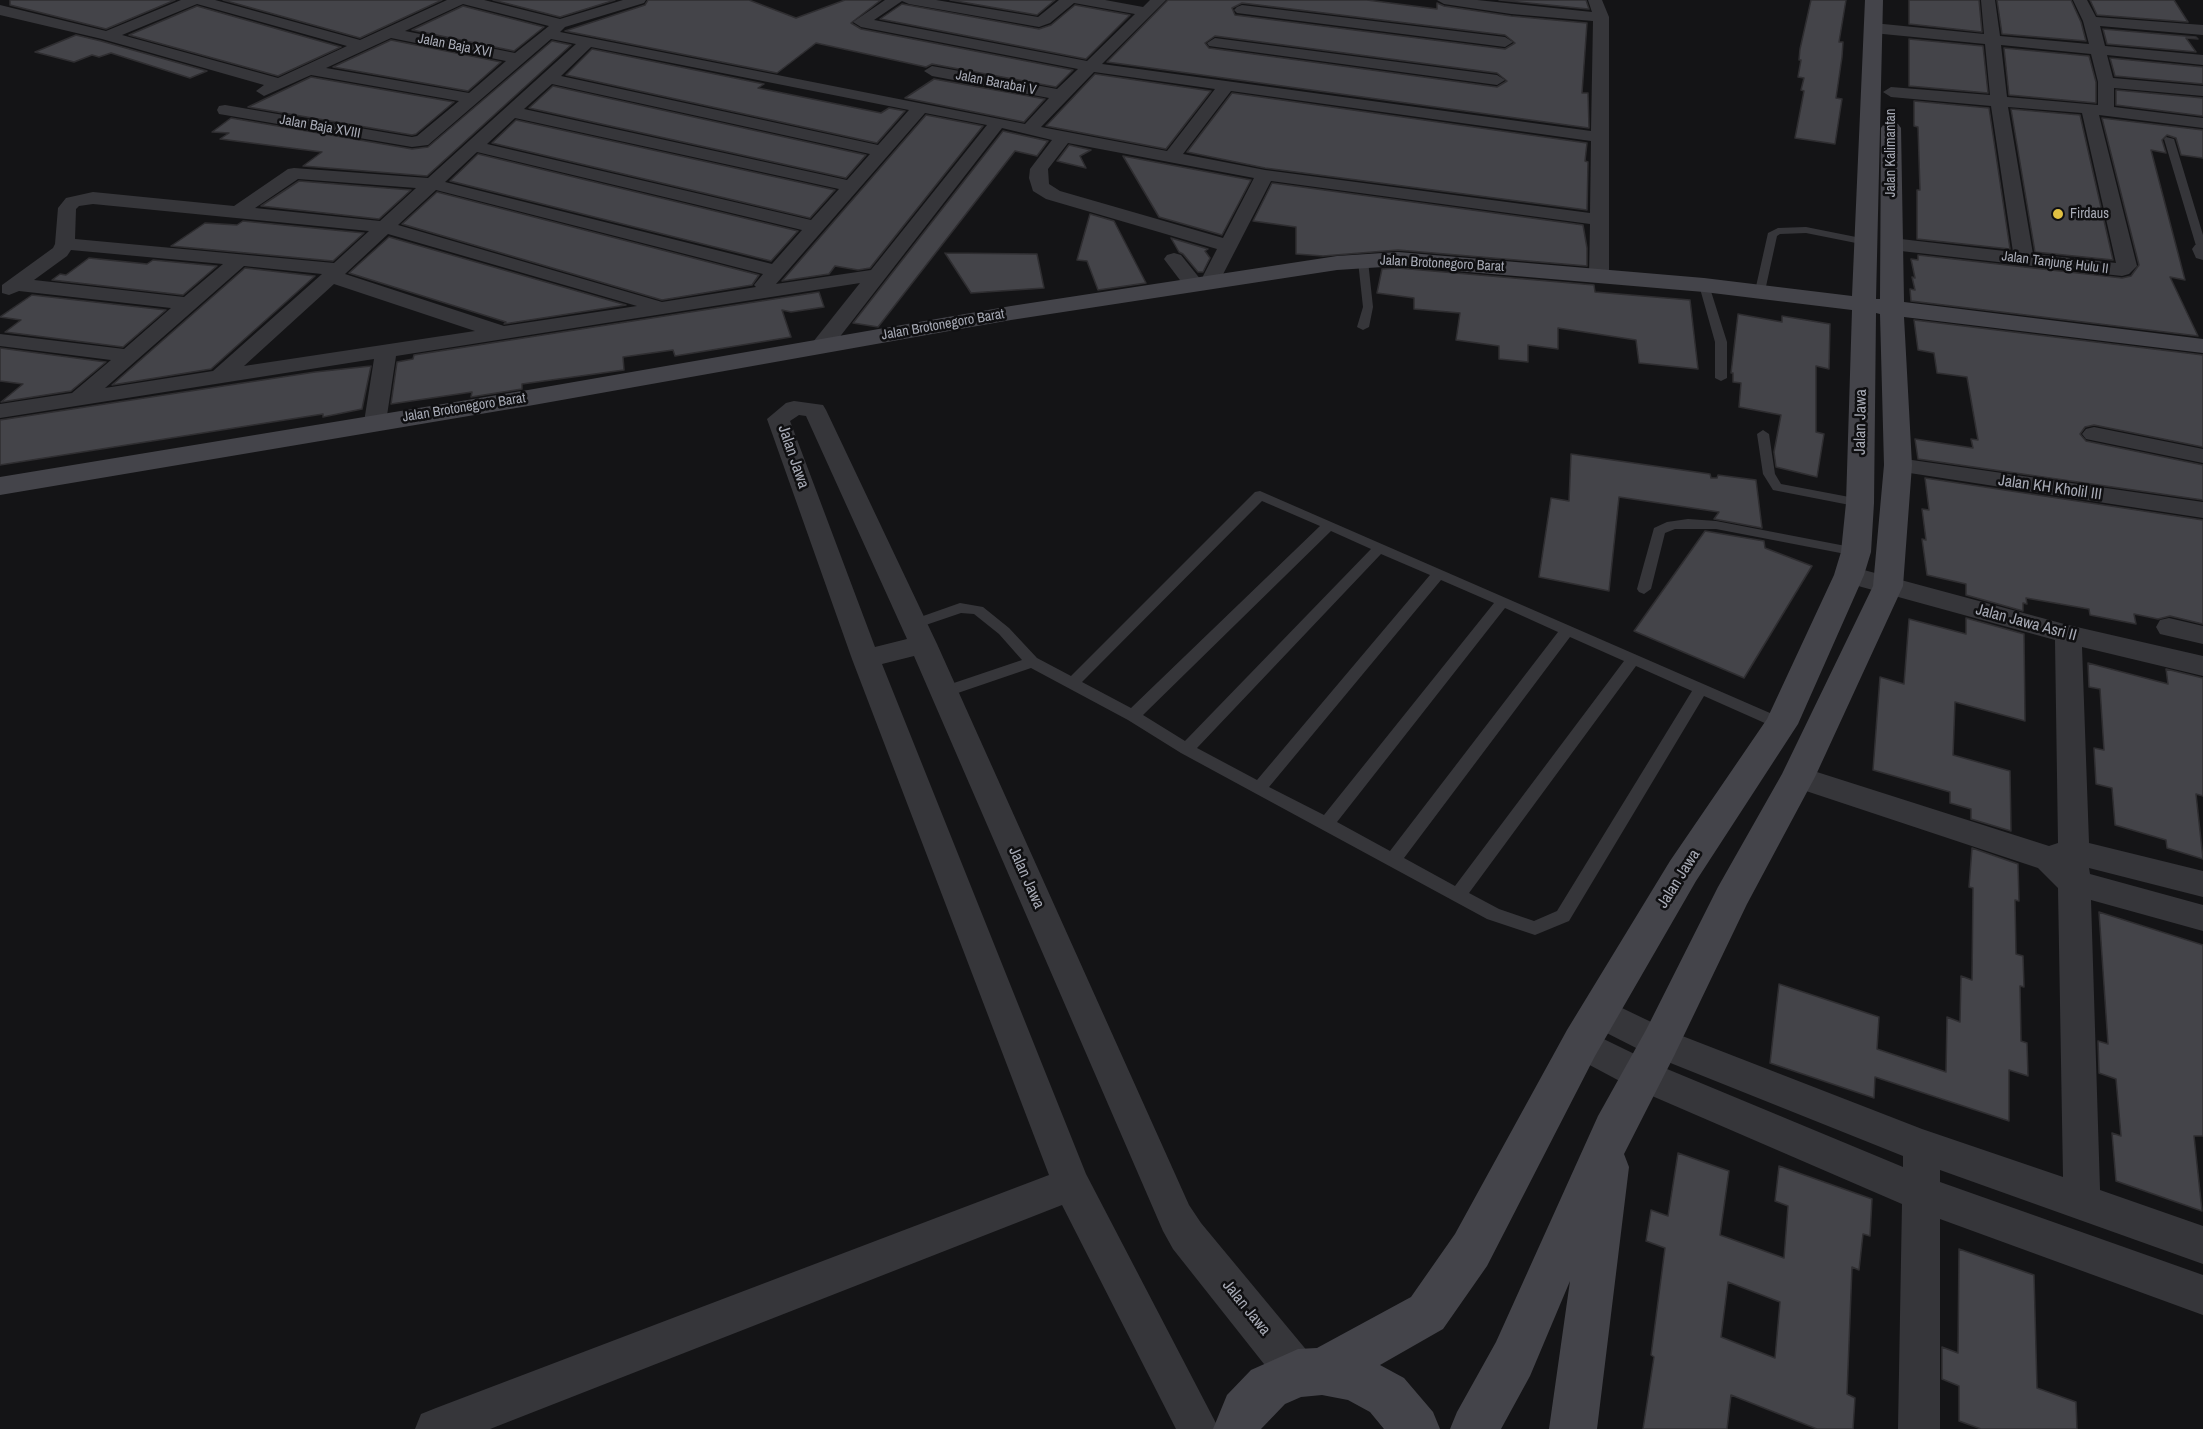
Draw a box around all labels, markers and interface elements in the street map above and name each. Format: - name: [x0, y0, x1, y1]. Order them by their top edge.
- street label: Jalan Baja XVI: [416, 31, 494, 61]
- street label: Jalan Barabai V: [954, 67, 1038, 99]
- street label: Jalan Kalimantan: [1883, 109, 1899, 197]
- street label: Jalan Baja XVIII: [278, 112, 362, 142]
- place label: Firdaus: [2070, 206, 2109, 222]
- marker: Firdaus: [2051, 207, 2065, 221]
- street label: Jalan Tanjung Hulu II: [2001, 248, 2109, 278]
- street label: Jalan Brotonegoro Barat: [1379, 252, 1505, 276]
- street label: Jalan Brotonegoro Barat: [880, 306, 1006, 344]
- street label: Jalan Jawa: [1851, 389, 1871, 455]
- street label: Jalan Brotonegoro Barat: [401, 390, 527, 426]
- street label: Jalan Jawa: [773, 423, 813, 491]
- street label: Jalan KH Kholil III: [1997, 471, 2103, 505]
- street label: Jalan Jawa Asri II: [1974, 600, 2078, 646]
- street label: Jalan Jawa: [1004, 844, 1048, 912]
- street label: Jalan Jawa: [1653, 846, 1705, 912]
- street label: Jalan Jawa: [1218, 1276, 1274, 1340]

